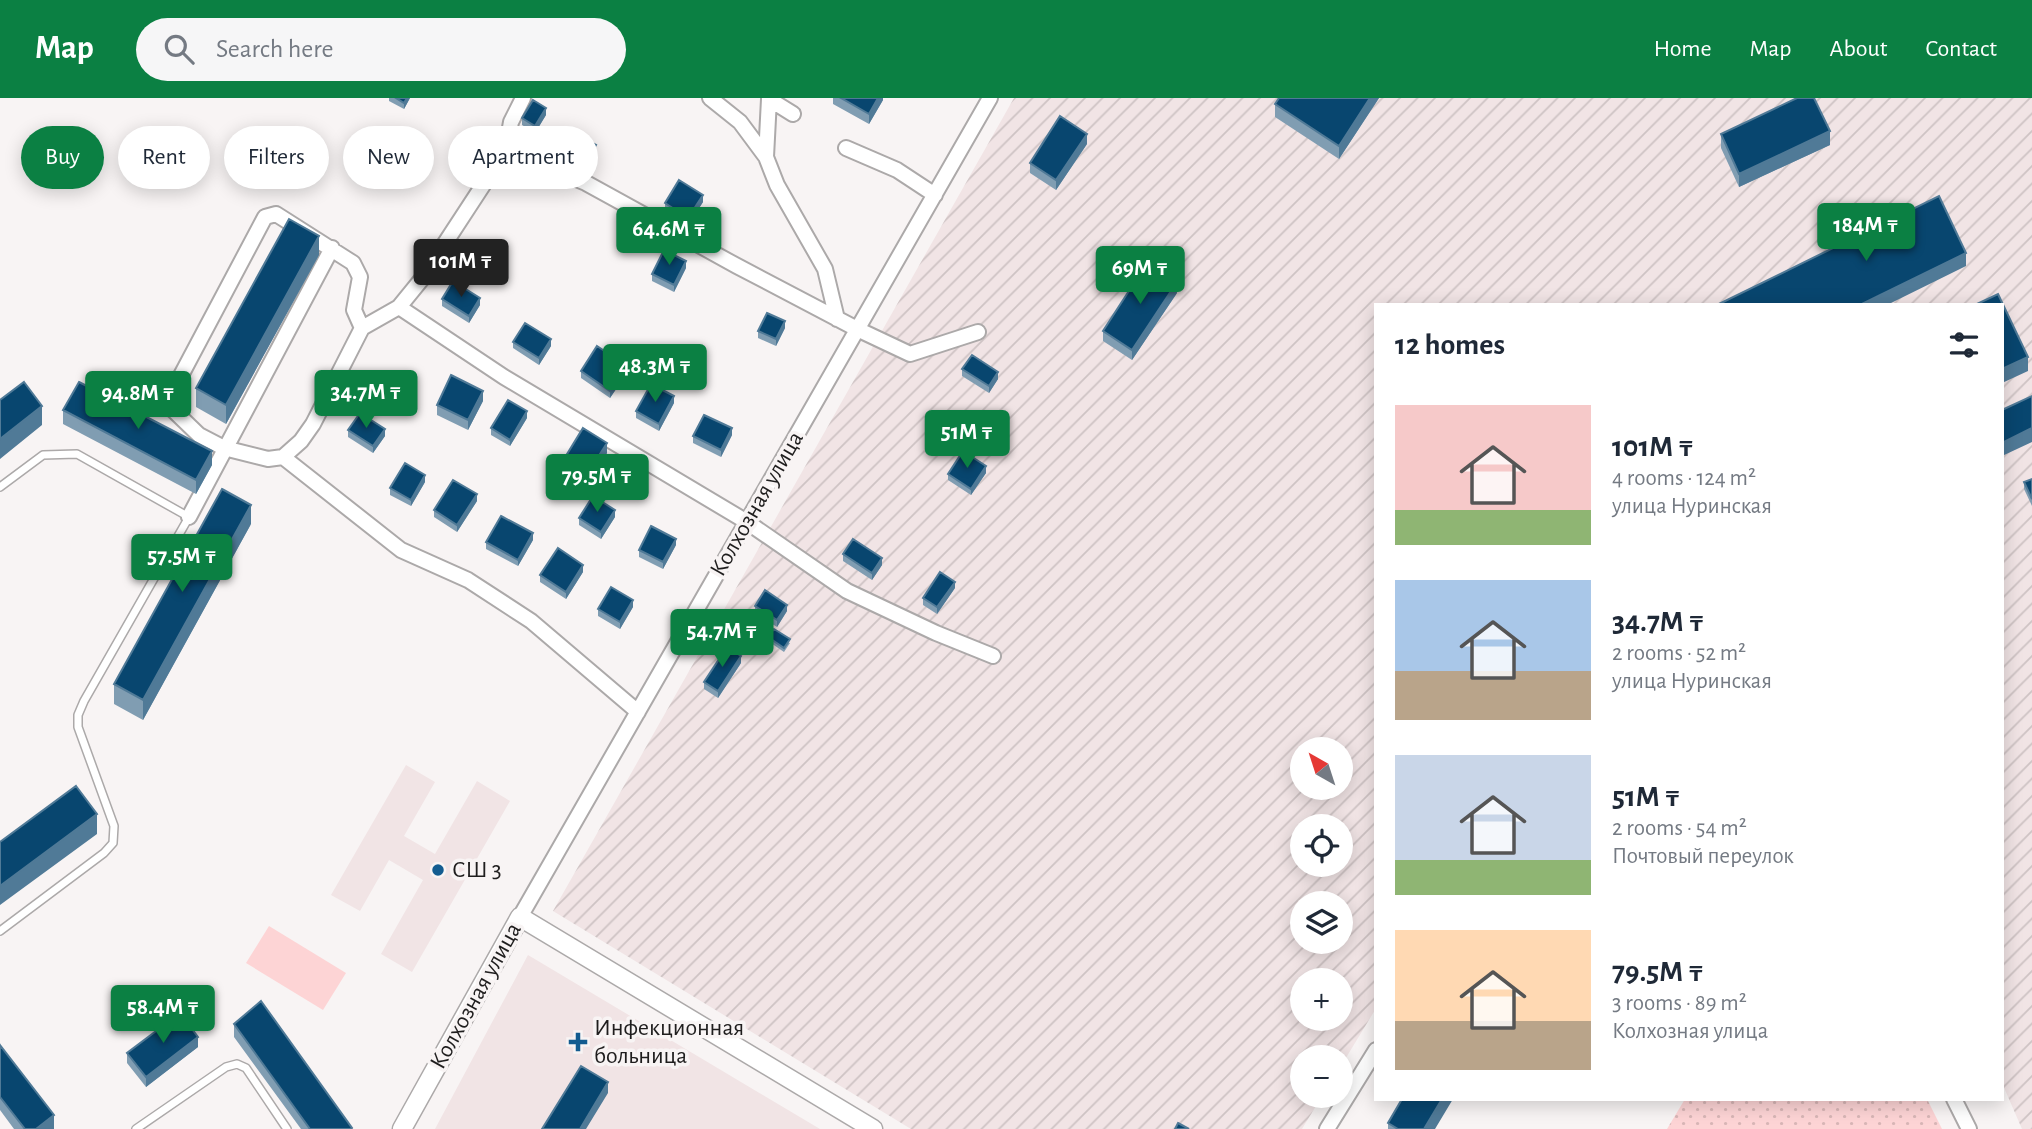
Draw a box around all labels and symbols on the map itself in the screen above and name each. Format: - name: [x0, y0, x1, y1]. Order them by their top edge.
- pin: 184M ₸: [1809, 204, 1923, 263]
- pin: 64.6M ₸: [604, 208, 734, 267]
- pin: 101M ₸: [404, 240, 518, 299]
- pin: 69M ₸: [1091, 246, 1189, 306]
- pin: 48.3M ₸: [590, 344, 720, 404]
- pin: 34.7M ₸: [301, 370, 431, 430]
- pin: 94.8M ₸: [73, 372, 203, 431]
- pin: 51M ₸: [918, 410, 1016, 470]
- street label: Колхозная улица: [706, 427, 808, 581]
- pin: 79.5M ₸: [532, 454, 662, 514]
- pin: 57.5M ₸: [117, 534, 247, 594]
- pin: 54.7M ₸: [657, 610, 787, 669]
- north arrow: [1290, 737, 1353, 800]
- place label: СШ 3: [452, 858, 502, 882]
- marker: СШ 3: [430, 862, 446, 878]
- street label: Колхозная улица: [426, 919, 526, 1073]
- pin: 58.4M ₸: [98, 986, 228, 1045]
- place label: Инфекционная больница: [594, 1016, 744, 1068]
- marker: Инфекционная больница: [568, 1032, 588, 1052]

